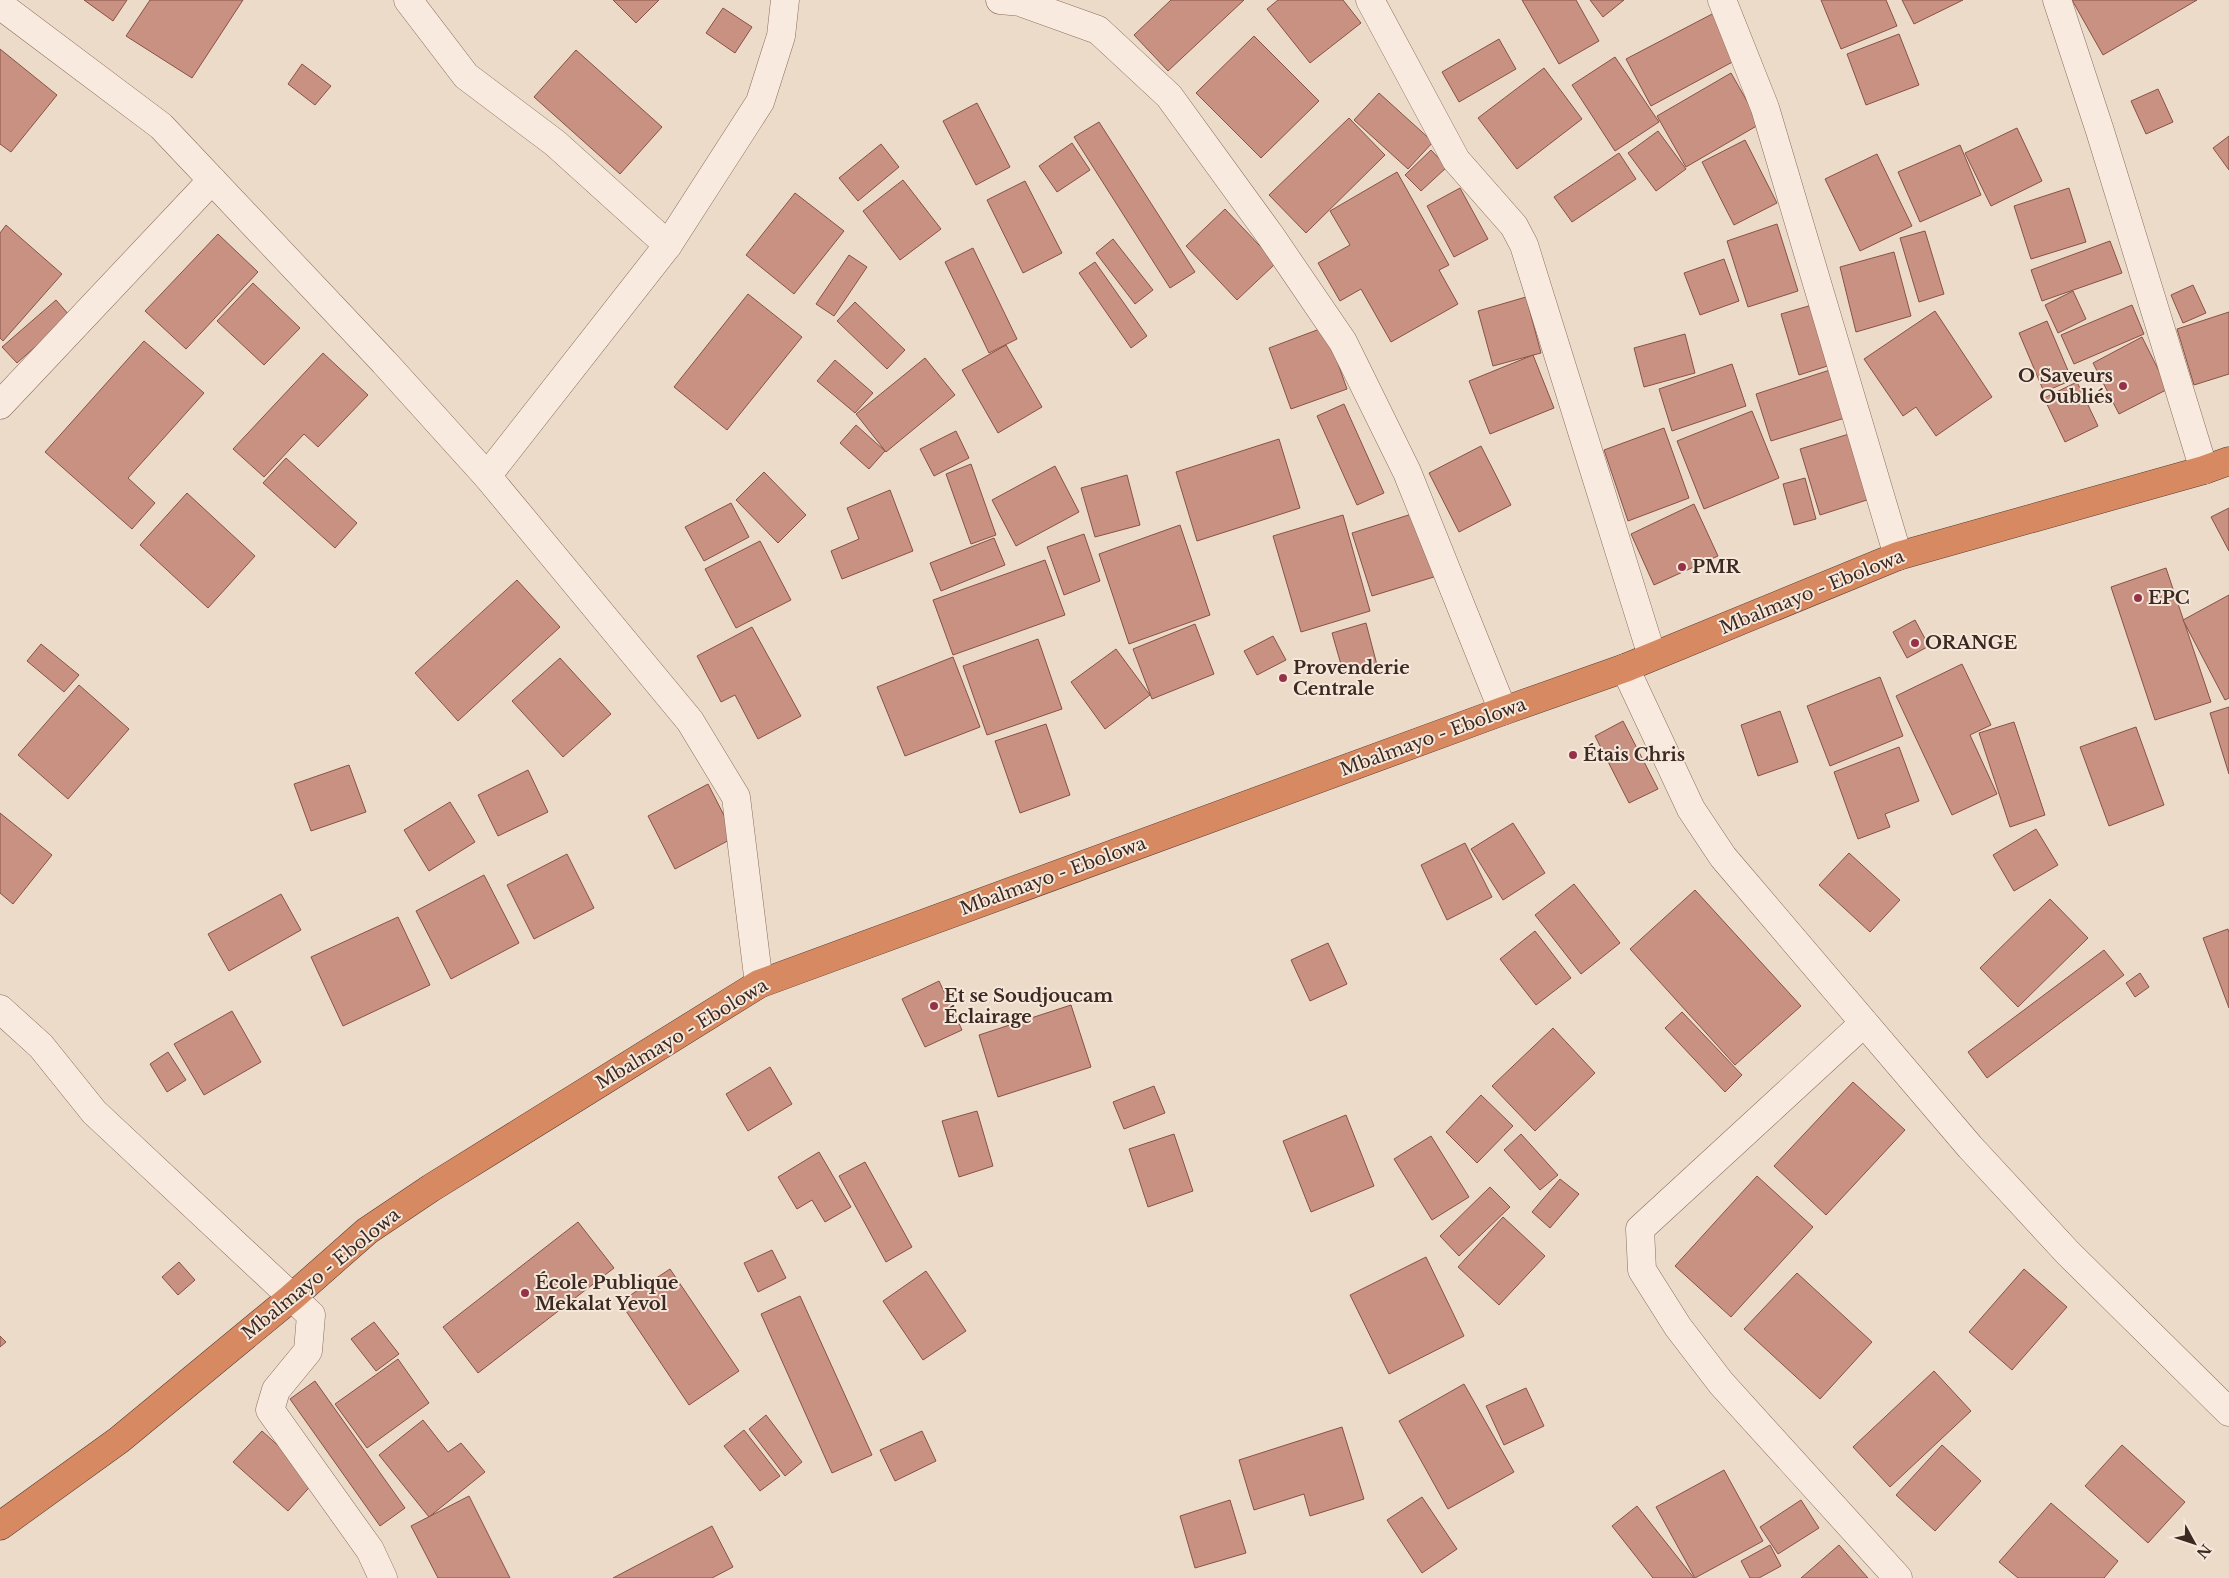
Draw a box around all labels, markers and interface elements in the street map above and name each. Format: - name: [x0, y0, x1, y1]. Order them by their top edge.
- place label: O Saveurs Oubliés: [2018, 365, 2113, 408]
- marker: O Saveurs Oubliés: [2117, 380, 2129, 392]
- street label: Mbalmayo - Ebolowa: [1717, 545, 1907, 639]
- place label: PMR: [1692, 556, 1742, 578]
- marker: PMR: [1676, 561, 1688, 573]
- place label: EPC: [2148, 587, 2189, 609]
- marker: EPC: [2132, 592, 2144, 604]
- place label: ORANGE: [1925, 632, 2017, 654]
- marker: ORANGE: [1909, 637, 1921, 649]
- place label: Provenderie Centrale: [1293, 657, 1410, 700]
- marker: Provenderie Centrale: [1277, 672, 1289, 684]
- street label: Mbalmayo - Ebolowa: [1337, 693, 1529, 781]
- place label: Étais Chris: [1583, 743, 1685, 766]
- marker: Étais Chris: [1567, 749, 1579, 761]
- street label: Mbalmayo - Ebolowa: [957, 832, 1149, 920]
- street label: Mbalmayo - Ebolowa: [592, 974, 772, 1094]
- place label: Et se Soudjoucam Éclairage: [944, 985, 1113, 1028]
- marker: Et se Soudjoucam Éclairage: [928, 1000, 940, 1012]
- street label: Mbalmayo - Ebolowa: [238, 1204, 404, 1344]
- place label: École Publique Mekalat Yevol: [535, 1271, 679, 1315]
- marker: École Publique Mekalat Yevol: [519, 1287, 531, 1299]
- north arrow: [2169, 1518, 2219, 1568]
- text: N: [2193, 1541, 2215, 1562]

